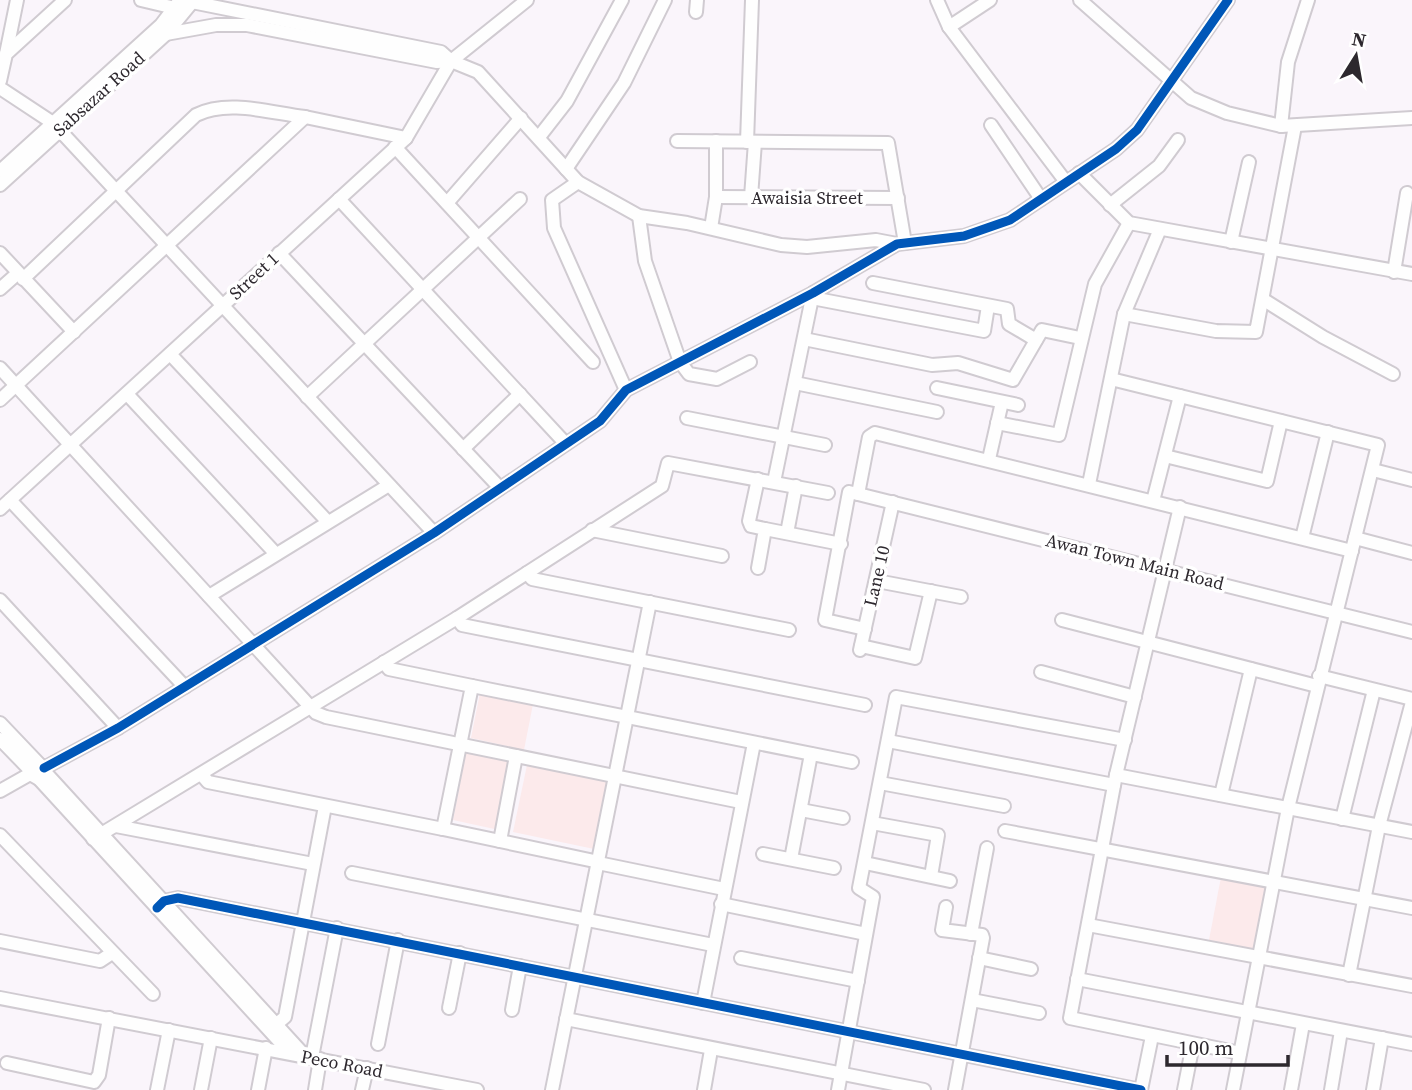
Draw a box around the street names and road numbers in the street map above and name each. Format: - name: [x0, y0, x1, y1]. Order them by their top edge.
- street label: Sabsazar Road: [47, 46, 150, 142]
- street label: Awaisia Street: [751, 185, 863, 210]
- street label: Street 1: [223, 246, 284, 305]
- street label: Awan Town Main Road: [1043, 527, 1227, 596]
- street label: Lane 10: [857, 543, 896, 609]
- street label: Peco Road: [299, 1043, 385, 1084]

